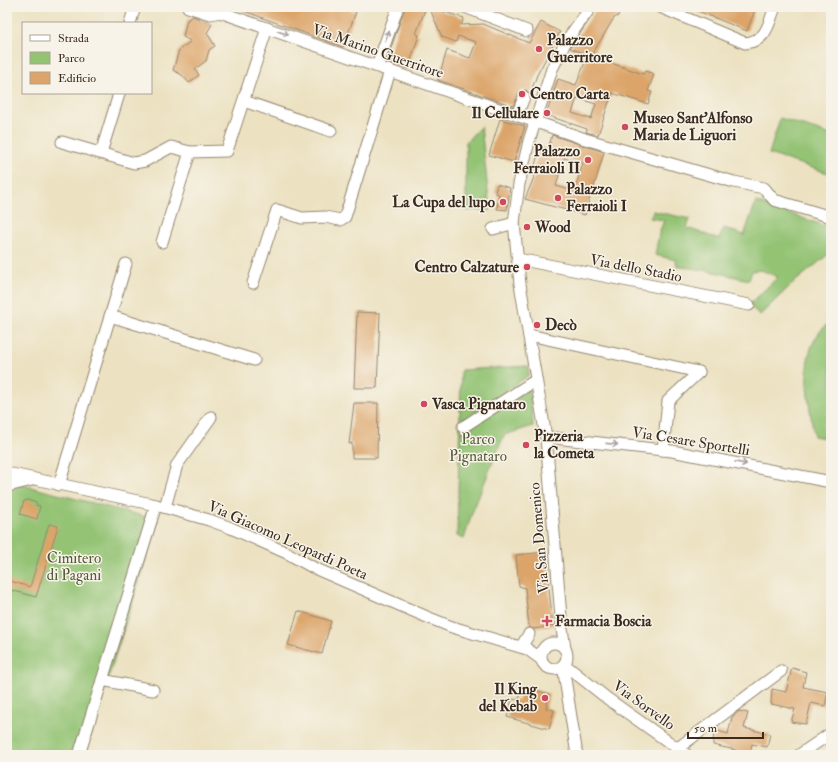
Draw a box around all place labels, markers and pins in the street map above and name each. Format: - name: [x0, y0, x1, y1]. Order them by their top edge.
- place label: Palazzo Guerritore: [547, 31, 613, 67]
- marker: Palazzo Guerritore: [534, 44, 544, 54]
- place label: Centro Carta: [530, 85, 610, 104]
- marker: Centro Carta: [517, 89, 527, 99]
- place label: Il Cellulare: [471, 104, 540, 123]
- marker: Il Cellulare: [542, 108, 552, 118]
- place label: Museo Sant'Alfonso Maria de Liguori: [632, 109, 753, 146]
- marker: Museo Sant'Alfonso Maria de Liguori: [620, 122, 630, 132]
- place label: Palazzo Ferraioli II: [513, 142, 581, 178]
- marker: Palazzo Ferraioli II: [583, 155, 593, 165]
- place label: Palazzo Ferraioli I: [566, 180, 627, 216]
- place label: La Cupa del lupo: [392, 193, 496, 213]
- marker: Palazzo Ferraioli I: [553, 193, 563, 203]
- marker: La Cupa del lupo: [498, 197, 508, 207]
- place label: Wood: [534, 218, 571, 237]
- marker: Wood: [522, 222, 532, 232]
- place label: Centro Calzature: [415, 258, 520, 277]
- marker: Centro Calzature: [522, 262, 532, 272]
- place label: Decò: [545, 316, 577, 335]
- marker: Decò: [532, 320, 542, 330]
- place label: Vasca Pignataro: [431, 395, 527, 415]
- marker: Vasca Pignataro: [419, 399, 429, 409]
- place label: Pizzeria la Cometa: [533, 427, 595, 463]
- marker: Pizzeria la Cometa: [521, 440, 531, 450]
- place label: Farmacia Boscia: [555, 612, 652, 631]
- marker: Farmacia Boscia: [542, 616, 552, 626]
- place label: Il King del Kebab: [479, 680, 538, 716]
- marker: Il King del Kebab: [540, 693, 550, 703]

